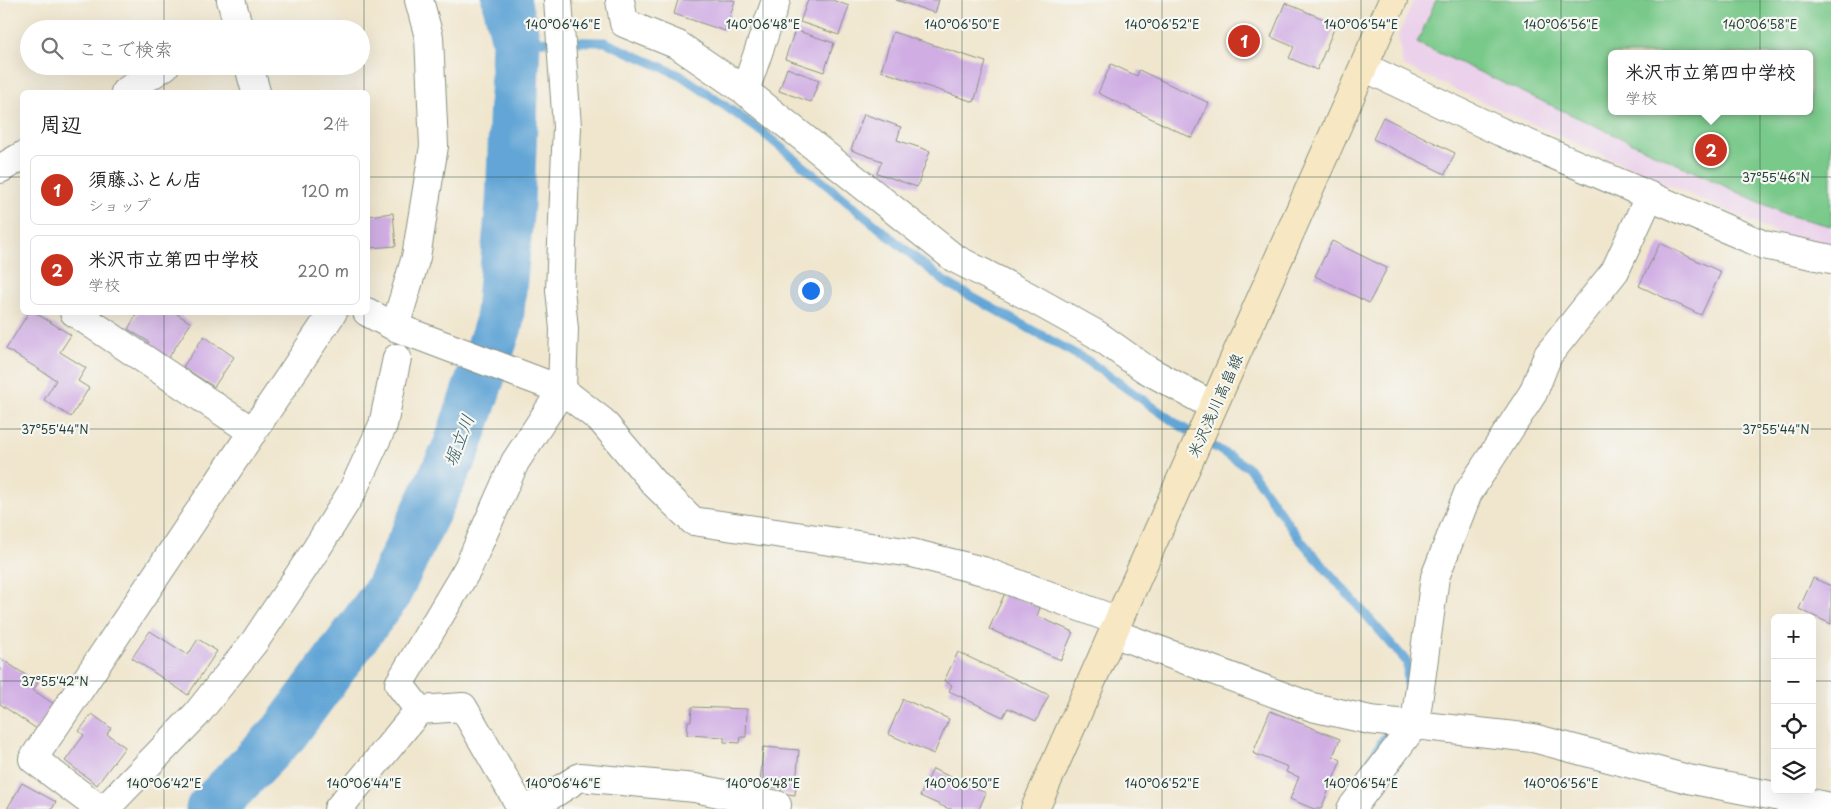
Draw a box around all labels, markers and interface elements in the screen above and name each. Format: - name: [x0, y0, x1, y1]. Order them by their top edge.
- text: 140°06'46"E: [525, 15, 601, 33]
- text: 140°06'48"E: [726, 15, 800, 33]
- text: 140°06'50"E: [924, 15, 1000, 33]
- text: 140°06'52"E: [1125, 15, 1199, 33]
- text: 140°06'54"E: [1324, 15, 1398, 33]
- text: 140°06'56"E: [1523, 15, 1599, 33]
- text: 140°06'58"E: [1723, 15, 1797, 33]
- search box: [20, 20, 370, 75]
- pin: 1: [1228, 22, 1260, 60]
- icon: search: [38, 34, 66, 62]
- text: ここで検索: [78, 34, 173, 62]
- popup: [1608, 50, 1813, 115]
- text: 米沢市立第四中学校: [1625, 57, 1796, 85]
- text: 学校: [1625, 85, 1657, 109]
- text: 周辺: [40, 107, 82, 139]
- text: 2件: [323, 111, 350, 135]
- pin: 2: [1695, 131, 1727, 169]
- text: 須藤ふとん店: [88, 164, 202, 192]
- text: 37°55'46"N: [1742, 168, 1810, 186]
- text: 1: [53, 178, 61, 202]
- text: 120 m: [302, 178, 349, 202]
- text: ショップ: [88, 192, 151, 216]
- text: 米沢市立第四中学校: [88, 244, 259, 272]
- text: 2: [51, 258, 63, 282]
- text: 220 m: [298, 258, 349, 282]
- text: 学校: [88, 272, 120, 296]
- your location: [798, 278, 824, 304]
- street label: 米沢浅川高畠線: [1180, 349, 1248, 461]
- water label: 堀立川: [436, 410, 480, 470]
- text: 37°55'44"N: [21, 420, 89, 438]
- text: 37°55'44"N: [1742, 420, 1810, 438]
- map controls: [1771, 614, 1816, 794]
- button: +: [1771, 614, 1816, 659]
- button: −: [1771, 659, 1816, 704]
- text: 37°55'42"N: [21, 672, 89, 690]
- button: locate: [1771, 704, 1816, 749]
- button: layers: [1771, 749, 1816, 794]
- text: 140°06'42"E: [127, 774, 201, 792]
- text: 140°06'44"E: [327, 774, 401, 792]
- text: 140°06'46"E: [525, 774, 601, 792]
- text: 140°06'48"E: [726, 774, 800, 792]
- text: 140°06'50"E: [924, 774, 1000, 792]
- text: 140°06'52"E: [1125, 774, 1199, 792]
- text: 140°06'54"E: [1324, 774, 1398, 792]
- text: 140°06'56"E: [1523, 774, 1599, 792]

